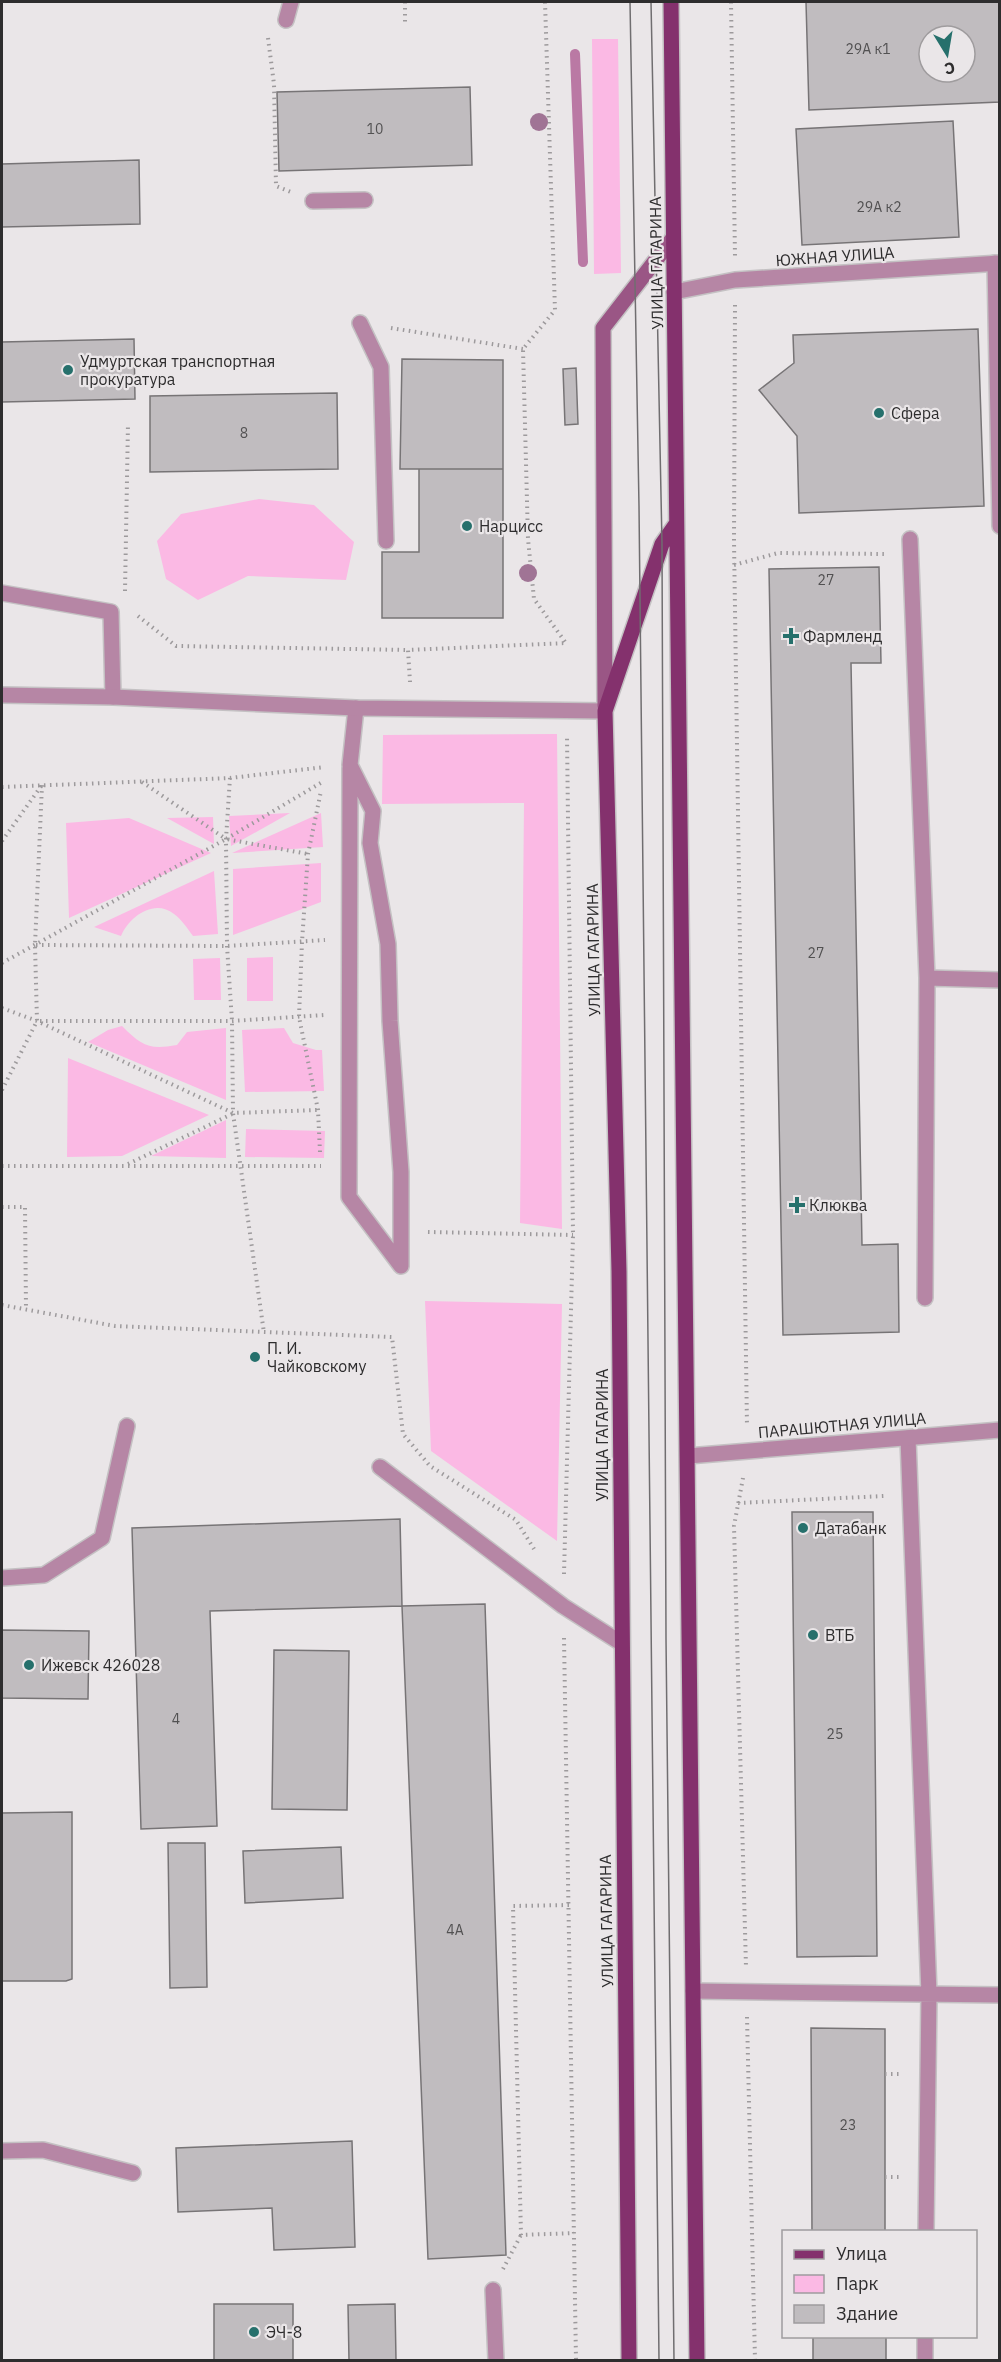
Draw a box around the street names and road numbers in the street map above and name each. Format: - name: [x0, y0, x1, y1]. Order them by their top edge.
- street label: УЛИЦА ГАГАРИНА: [645, 196, 667, 330]
- street label: ЮЖНАЯ УЛИЦА: [775, 242, 895, 270]
- street label: УЛИЦА ГАГАРИНА: [582, 883, 604, 1017]
- street label: УЛИЦА ГАГАРИНА: [592, 1368, 612, 1502]
- street label: ПАРАШЮТНАЯ УЛИЦА: [757, 1408, 927, 1442]
- street label: УЛИЦА ГАГАРИНА: [595, 1854, 617, 1988]

